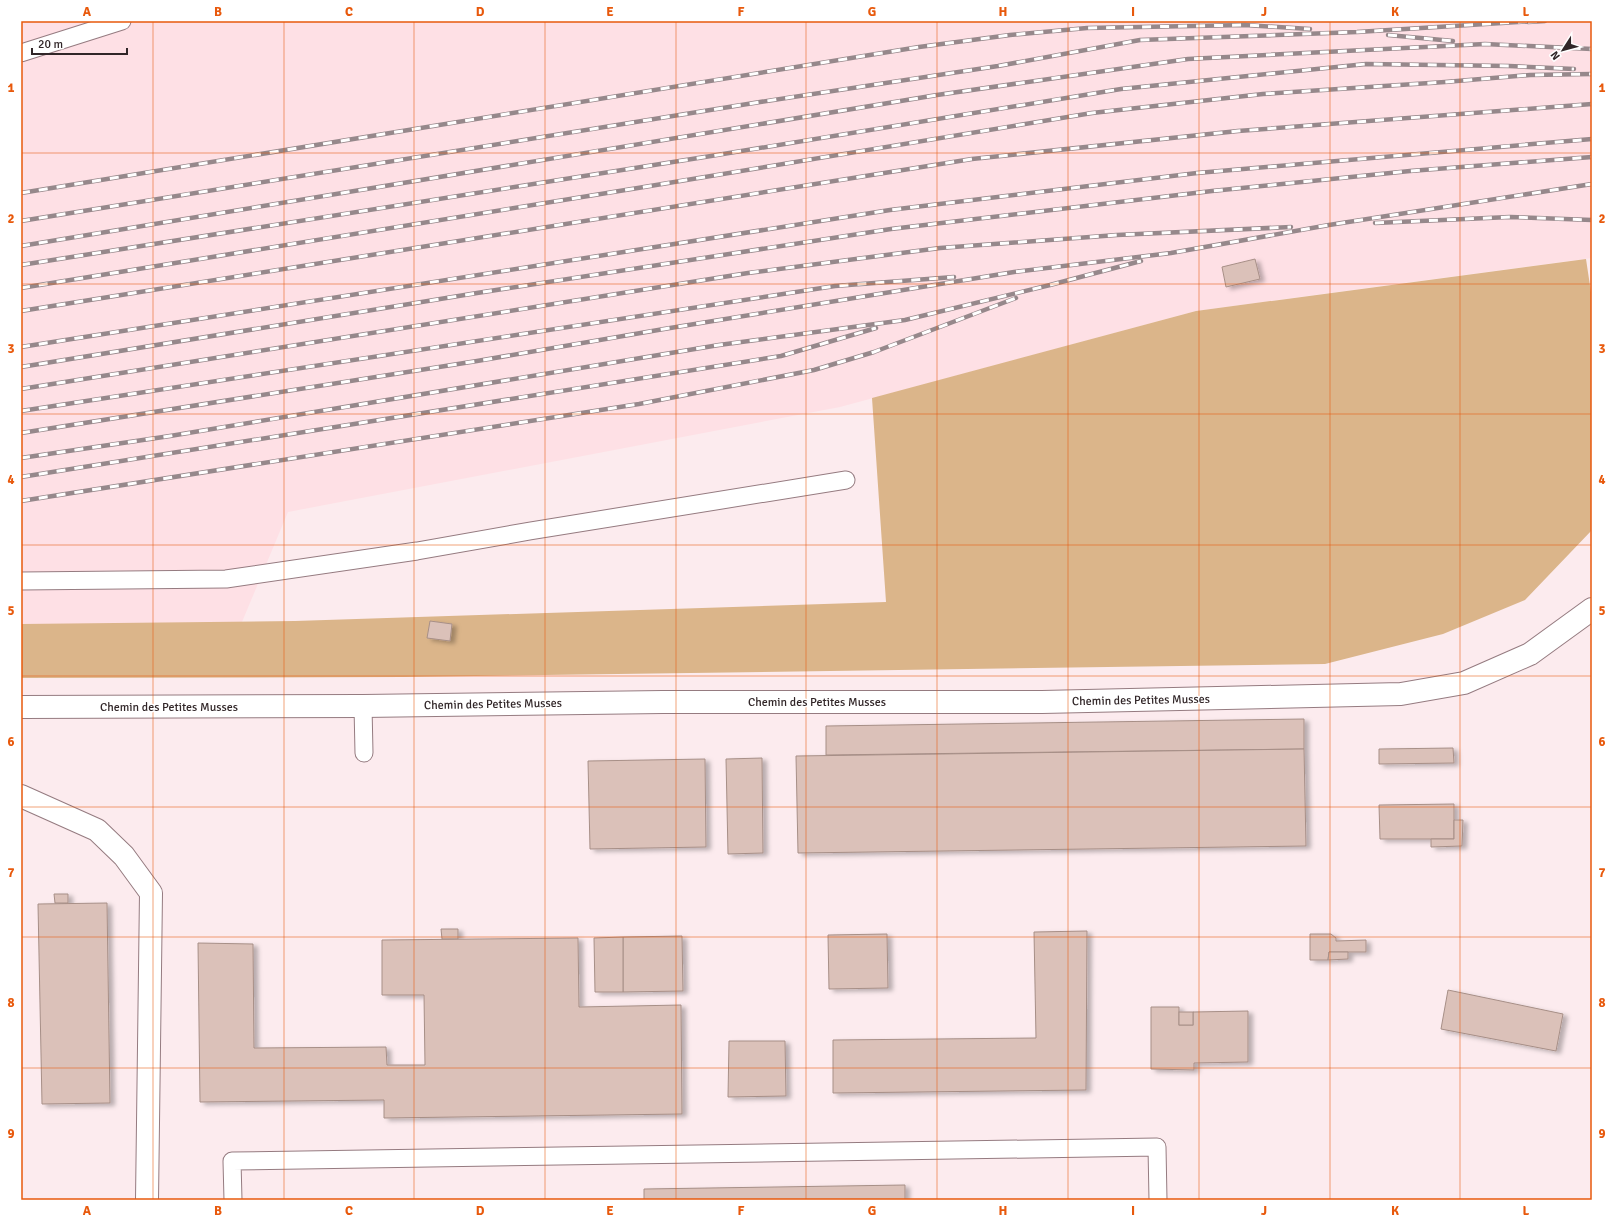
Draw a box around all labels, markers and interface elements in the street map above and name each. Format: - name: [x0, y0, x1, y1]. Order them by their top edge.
- text: A: [83, 4, 92, 20]
- text: B: [214, 4, 222, 20]
- text: C: [345, 4, 353, 20]
- text: D: [476, 4, 485, 20]
- text: E: [606, 4, 614, 20]
- text: F: [738, 4, 745, 20]
- text: G: [868, 4, 876, 20]
- text: H: [999, 4, 1007, 20]
- text: I: [1131, 4, 1135, 20]
- text: J: [1261, 4, 1267, 20]
- text: K: [1391, 4, 1399, 20]
- text: L: [1523, 4, 1530, 20]
- scale bar: [32, 30, 127, 56]
- north arrow: [1543, 30, 1583, 70]
- text: 20 m: [38, 37, 63, 52]
- text: N: [1548, 49, 1563, 63]
- text: 1: [7, 80, 15, 96]
- text: 1: [1598, 80, 1606, 96]
- text: 2: [7, 211, 15, 227]
- text: 2: [1598, 211, 1606, 227]
- text: 3: [7, 341, 15, 357]
- text: 3: [1598, 341, 1606, 357]
- text: 4: [7, 472, 15, 488]
- text: 4: [1598, 472, 1606, 488]
- text: 5: [7, 603, 15, 619]
- text: 5: [1598, 603, 1606, 619]
- street label: Chemin des Petites Musses: [1072, 692, 1210, 709]
- street label: Chemin des Petites Musses: [748, 695, 886, 710]
- street label: Chemin des Petites Musses: [424, 696, 562, 713]
- street label: Chemin des Petites Musses: [100, 700, 238, 715]
- text: 6: [7, 734, 15, 750]
- text: 6: [1598, 734, 1606, 750]
- text: 7: [7, 865, 15, 881]
- text: 7: [1598, 865, 1606, 881]
- text: 8: [7, 995, 15, 1011]
- text: 8: [1598, 995, 1606, 1011]
- text: 9: [7, 1126, 15, 1142]
- text: 9: [1598, 1126, 1606, 1142]
- text: A: [83, 1203, 92, 1219]
- text: B: [214, 1203, 222, 1219]
- text: C: [345, 1203, 353, 1219]
- text: D: [476, 1203, 485, 1219]
- text: E: [606, 1203, 614, 1219]
- text: F: [738, 1203, 745, 1219]
- text: G: [868, 1203, 876, 1219]
- text: H: [999, 1203, 1007, 1219]
- text: I: [1131, 1203, 1135, 1219]
- text: J: [1261, 1203, 1267, 1219]
- text: K: [1391, 1203, 1399, 1219]
- text: L: [1523, 1203, 1530, 1219]

